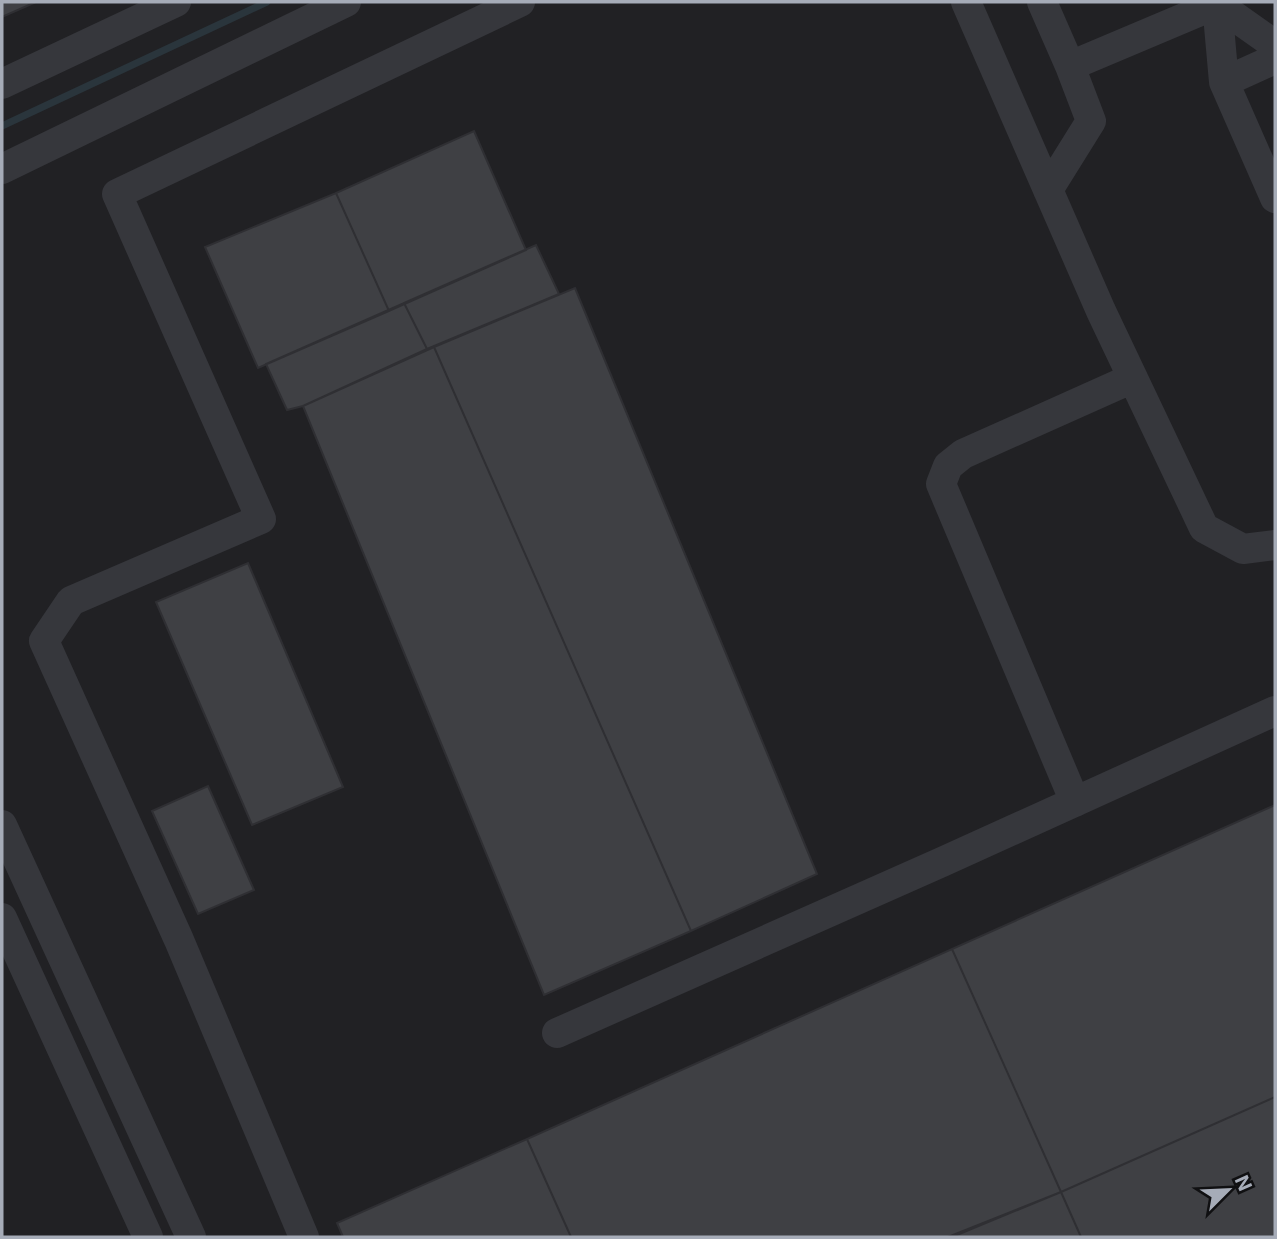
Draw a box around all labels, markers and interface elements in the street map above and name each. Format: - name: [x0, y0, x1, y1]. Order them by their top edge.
- north arrow: [1193, 1155, 1263, 1225]
- text: N: [1230, 1172, 1257, 1195]

